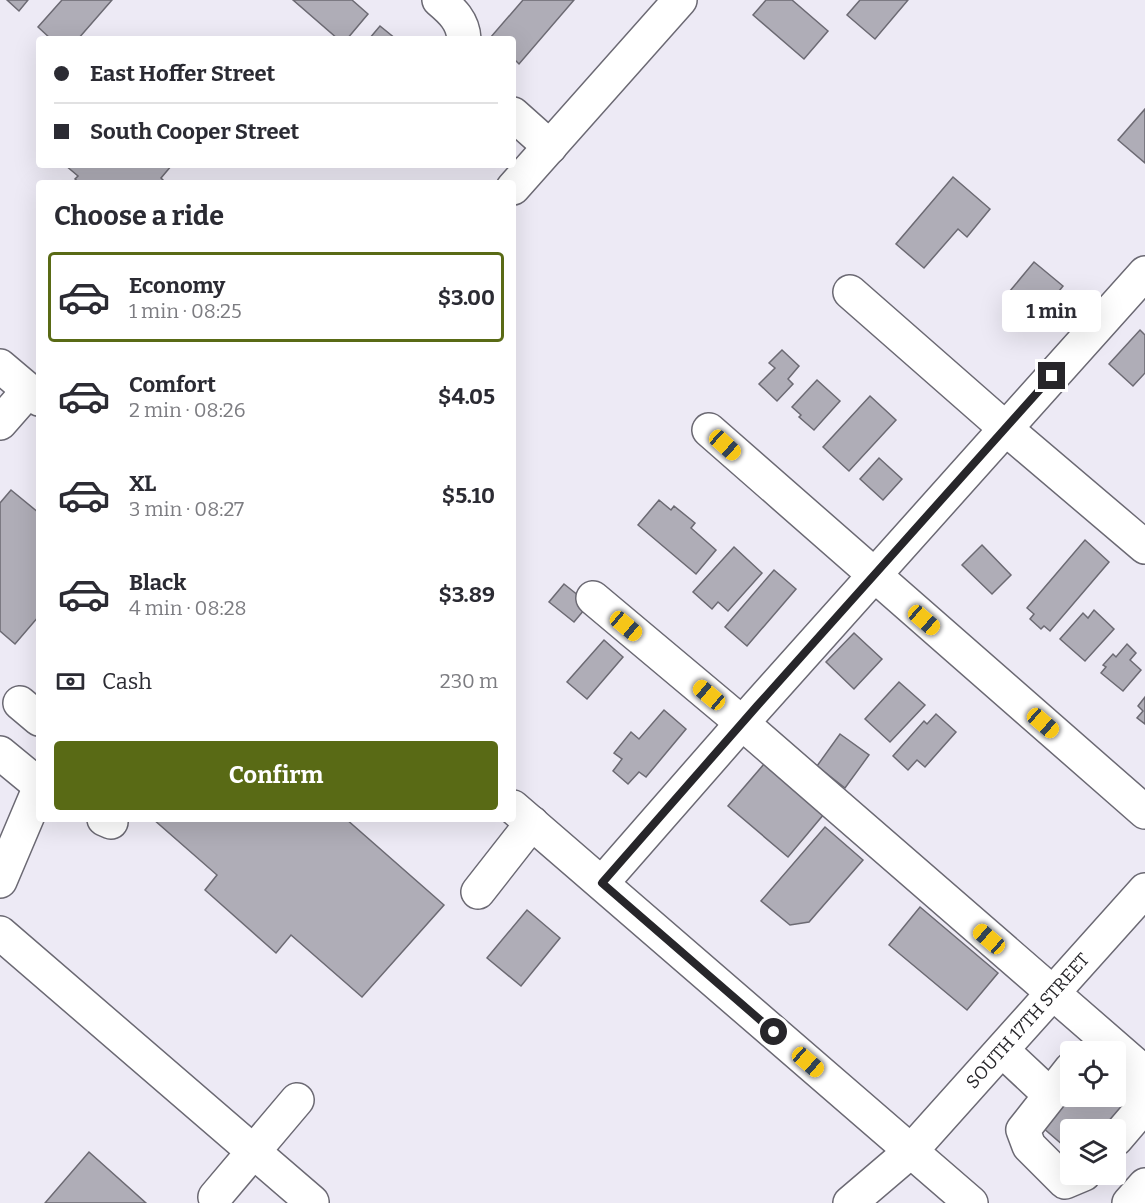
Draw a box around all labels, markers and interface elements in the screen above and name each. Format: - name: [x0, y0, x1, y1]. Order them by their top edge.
- text: East Hoffer Street: [90, 60, 275, 87]
- text: South Cooper Street: [90, 118, 299, 145]
- text: Choose a ride: [54, 200, 224, 232]
- icon: car: [57, 270, 111, 324]
- text: Economy: [129, 272, 225, 299]
- text: $3.00: [438, 284, 495, 311]
- callout: 1 min: [1002, 289, 1102, 331]
- text: 1 min · 08:25: [129, 299, 242, 323]
- text: 1 min: [1026, 299, 1077, 323]
- route end: [1038, 362, 1065, 389]
- icon: car: [57, 369, 111, 423]
- text: Comfort: [129, 371, 216, 398]
- text: $4.05: [438, 383, 495, 410]
- text: 2 min · 08:26: [129, 398, 245, 422]
- car: [706, 426, 744, 464]
- icon: car: [57, 468, 111, 522]
- text: XL: [129, 470, 156, 497]
- text: $5.10: [442, 482, 495, 509]
- text: 3 min · 08:27: [129, 497, 244, 521]
- icon: car: [57, 567, 111, 621]
- text: Black: [129, 569, 186, 596]
- text: $3.89: [438, 581, 495, 608]
- text: 4 min · 08:28: [129, 596, 247, 620]
- car: [905, 601, 943, 639]
- car: [606, 608, 646, 644]
- icon: cash: [54, 665, 87, 698]
- text: Cash: [102, 668, 152, 695]
- text: 230 m: [440, 669, 498, 693]
- car: [689, 677, 729, 713]
- car: [1024, 704, 1062, 742]
- button: Confirm: [54, 741, 498, 810]
- car: [970, 920, 1008, 958]
- street label: SOUTH 17TH STREET: [961, 948, 1094, 1093]
- route start: [760, 1018, 787, 1045]
- map controls: [1060, 1041, 1126, 1185]
- button: locate: [1060, 1041, 1126, 1107]
- car: [789, 1043, 827, 1081]
- button: layers: [1060, 1119, 1126, 1185]

